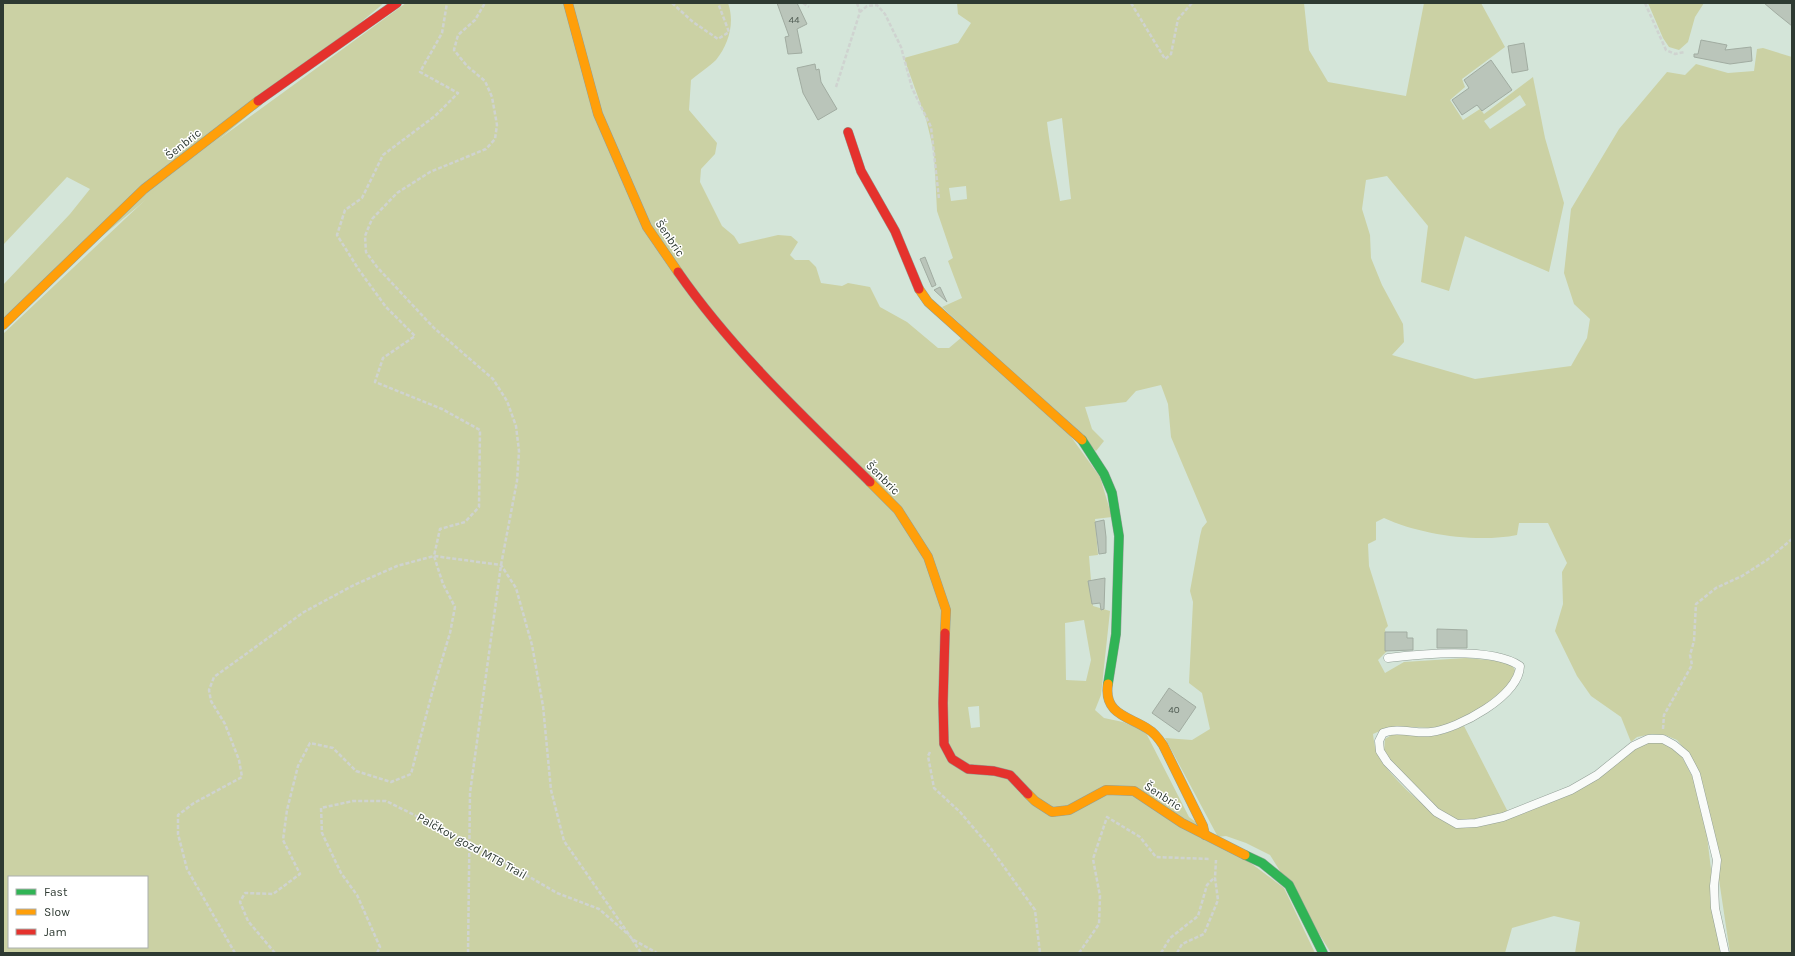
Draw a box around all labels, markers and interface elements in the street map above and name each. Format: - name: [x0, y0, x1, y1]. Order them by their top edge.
- house number: 44: [788, 14, 800, 26]
- street label: Šenbric: [162, 125, 204, 162]
- street label: Šenbric: [652, 216, 688, 259]
- street label: Šenbric: [863, 458, 903, 498]
- house number: 40: [1168, 704, 1180, 716]
- street label: Šenbric: [1142, 778, 1185, 813]
- street label: Palčkov gozd MTB Trail: [415, 810, 529, 882]
- legend: [8, 876, 148, 948]
- text: Fast: [44, 885, 68, 899]
- text: Slow: [44, 905, 70, 919]
- text: Jam: [44, 925, 67, 939]

